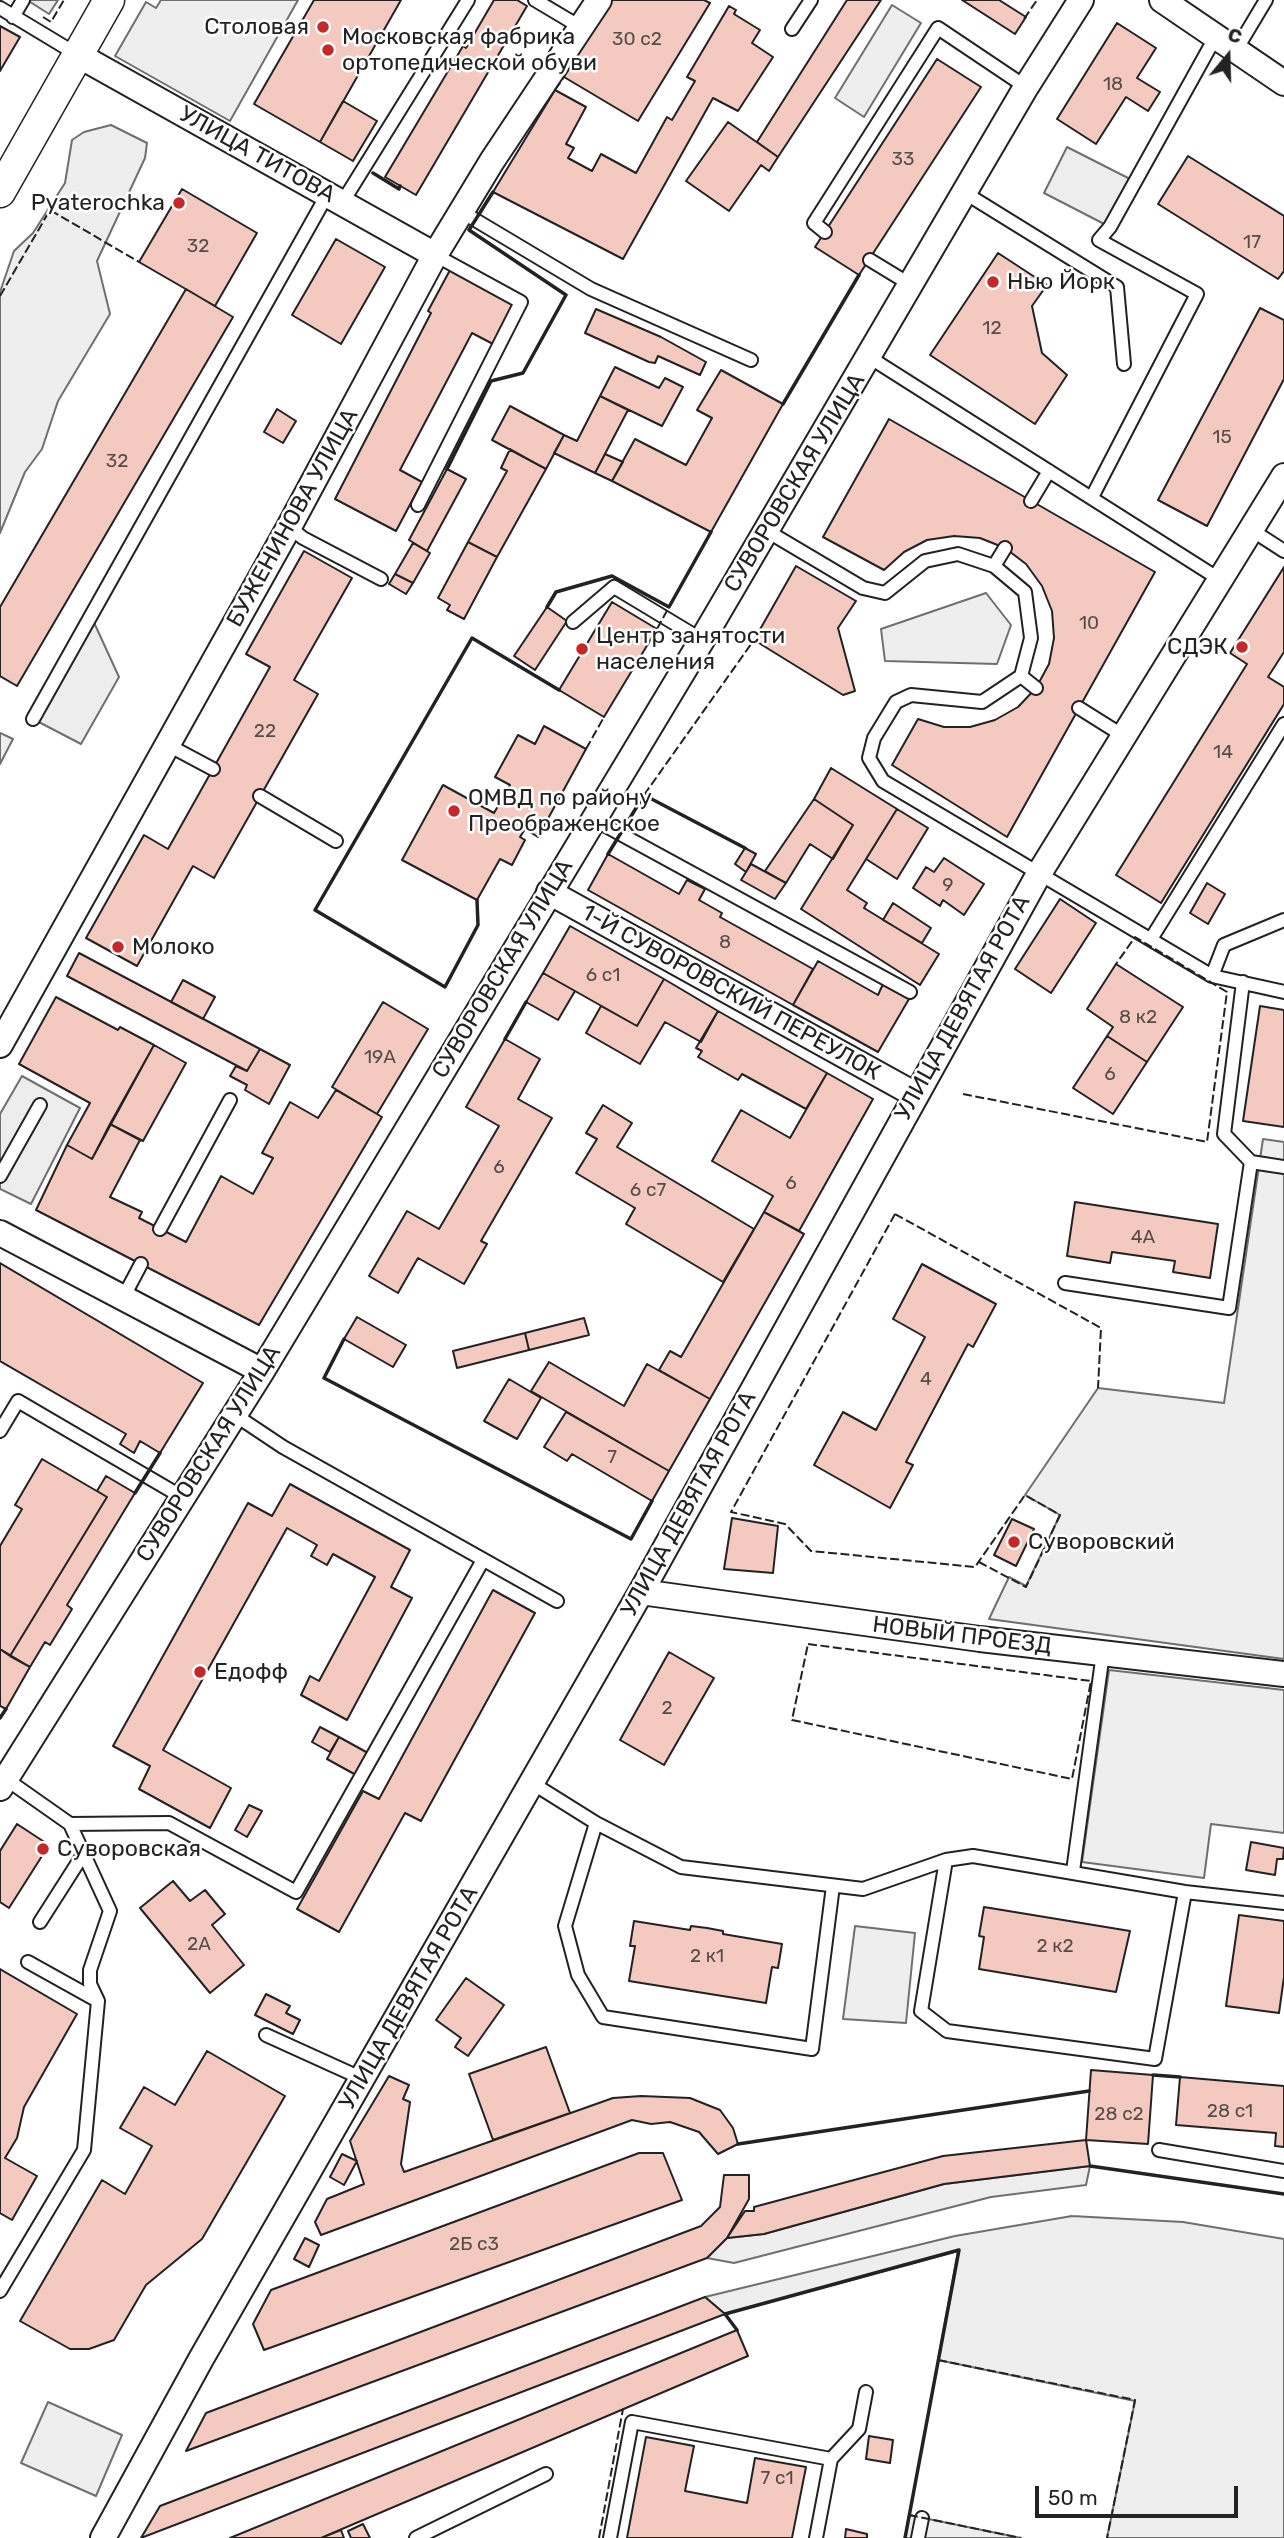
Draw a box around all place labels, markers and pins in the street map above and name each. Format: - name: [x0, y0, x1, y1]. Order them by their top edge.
- place label: Столовая: [204, 13, 309, 41]
- marker: Столовая: [315, 19, 331, 35]
- place label: Московская фабрика ортопедической обуви: [342, 23, 597, 77]
- marker: Московская фабрика ортопедической обуви: [320, 42, 336, 58]
- place label: Pyaterochka: [31, 189, 165, 217]
- marker: Pyaterochka: [171, 195, 187, 211]
- place label: Нью Йорк: [1007, 268, 1115, 296]
- marker: Нью Йорк: [985, 274, 1001, 290]
- place label: Центр занятости населения: [596, 622, 785, 676]
- place label: СДЭК: [1167, 633, 1228, 661]
- marker: СДЭК: [1234, 639, 1250, 655]
- marker: Центр занятости населения: [574, 641, 590, 657]
- place label: ОМВД по району Преображенское: [468, 784, 660, 838]
- marker: ОМВД по району Преображенское: [446, 803, 462, 819]
- place label: Молоко: [132, 933, 215, 961]
- marker: Молоко: [110, 939, 126, 955]
- place label: Суворовский: [1028, 1528, 1175, 1556]
- marker: Суворовский: [1006, 1534, 1022, 1550]
- place label: Едофф: [214, 1658, 288, 1686]
- marker: Едофф: [192, 1664, 208, 1680]
- place label: Суворовская: [57, 1835, 201, 1863]
- marker: Суворовская: [35, 1841, 51, 1857]

